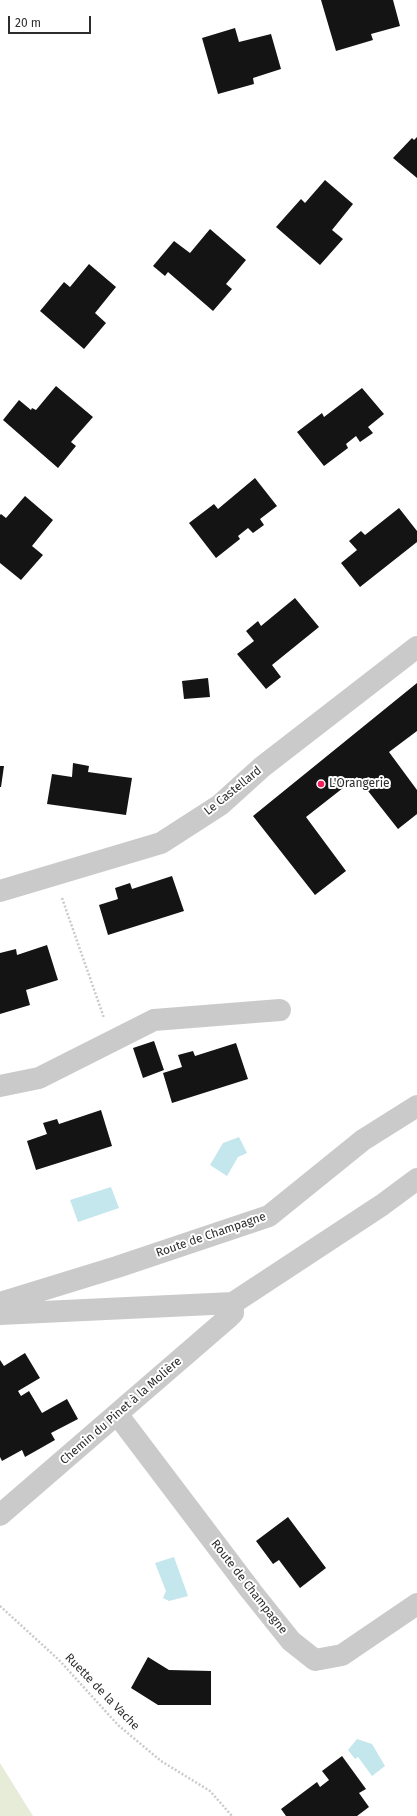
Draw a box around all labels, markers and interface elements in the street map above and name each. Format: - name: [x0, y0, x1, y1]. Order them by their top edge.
- scale bar: [10, 8, 93, 34]
- text: 20 m: [15, 16, 41, 30]
- street label: Le Castellard: [201, 763, 265, 819]
- place label: L'Orangerie: [329, 777, 390, 791]
- marker: L'Orangerie: [316, 779, 326, 789]
- street label: Route de Champagne: [154, 1209, 268, 1261]
- street label: Chemin du Pinet à la Molière: [57, 1354, 185, 1468]
- street label: Route de Champagne: [208, 1537, 290, 1637]
- street label: Ruette de la Vache: [62, 1651, 142, 1733]

